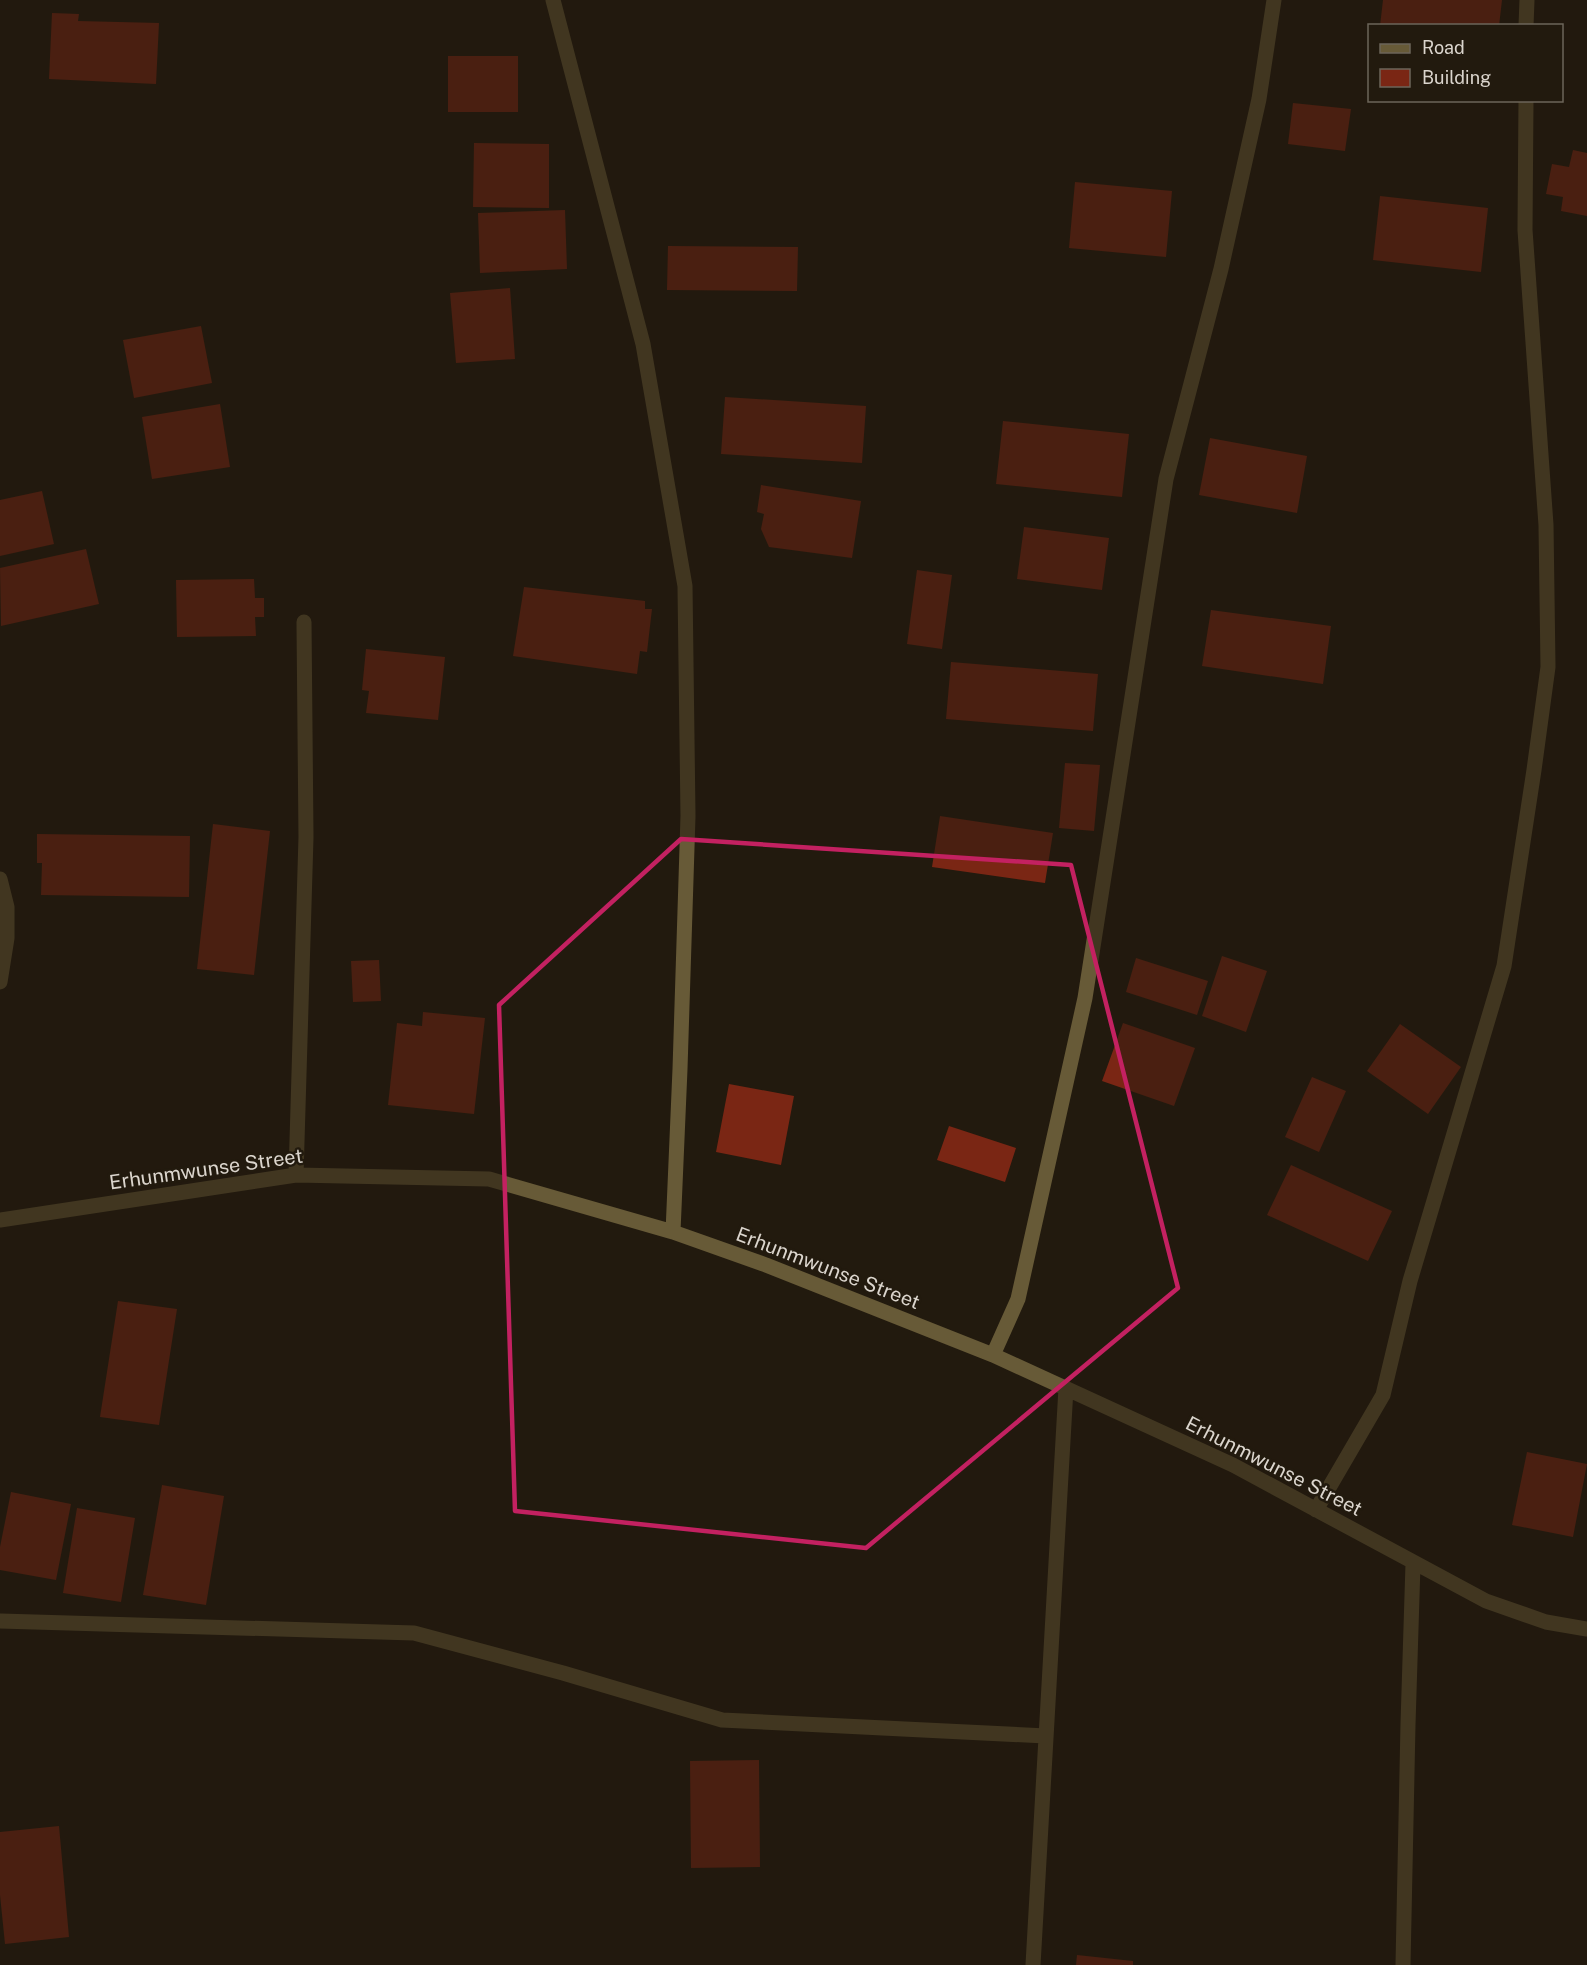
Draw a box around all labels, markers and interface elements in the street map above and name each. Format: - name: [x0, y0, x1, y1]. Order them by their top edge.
- legend: [1368, 24, 1563, 102]
- text: Road: [1422, 37, 1465, 58]
- text: Building: [1422, 67, 1491, 88]
- street label: Erhunmwunse Street: [108, 1144, 304, 1194]
- street label: Erhunmwunse Street: [733, 1222, 923, 1314]
- street label: Erhunmwunse Street: [1182, 1411, 1366, 1521]

